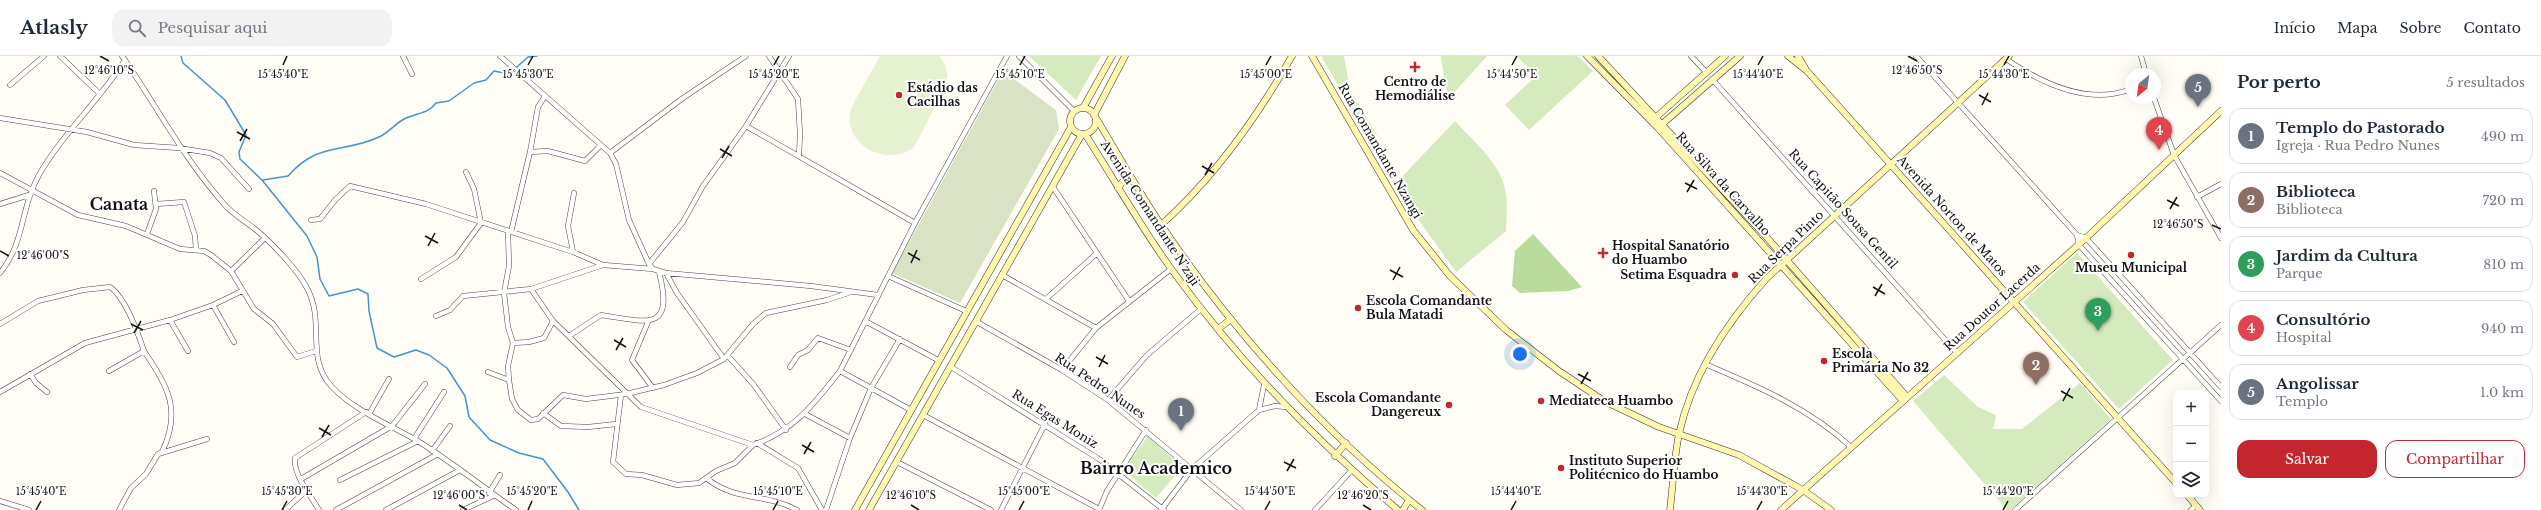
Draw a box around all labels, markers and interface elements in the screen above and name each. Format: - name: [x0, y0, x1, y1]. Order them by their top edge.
- search box: [112, 10, 392, 46]
- text: Atlasly: [20, 16, 88, 39]
- icon: search: [126, 17, 148, 39]
- text: Pesquisar aqui: [158, 18, 267, 37]
- text: Início: [2274, 19, 2315, 37]
- text: Mapa: [2337, 19, 2378, 37]
- text: Sobre: [2400, 19, 2441, 37]
- text: Contato: [2463, 19, 2521, 37]
- marker: Centro de Hemodiálise: [1409, 61, 1421, 73]
- text: 12°46'10"S: [84, 64, 134, 77]
- text: 12°46'50"S: [1892, 64, 1942, 77]
- text: 15°45'40"E: [258, 68, 308, 81]
- text: 15°45'30"E: [502, 68, 554, 81]
- text: 15°45'20"E: [748, 68, 800, 81]
- text: 15°45'10"E: [995, 68, 1045, 81]
- text: 15°45'00"E: [1240, 68, 1292, 81]
- text: 15°44'50"E: [1487, 68, 1537, 81]
- text: 15°44'40"E: [1733, 68, 1783, 81]
- text: 15°44'30"E: [1978, 68, 2030, 81]
- north arrow: [2125, 68, 2161, 104]
- text: Por perto: [2237, 72, 2321, 93]
- place label: Centro de Hemodiálise: [1375, 74, 1455, 103]
- pin: 5: [2185, 74, 2211, 107]
- text: 5 resultados: [2446, 74, 2525, 91]
- place label: Estádio das Cacilhas: [907, 80, 978, 109]
- street label: Rua Comandante Nzangi: [1335, 80, 1425, 221]
- marker: Estádio das Cacilhas: [894, 90, 904, 100]
- pin: 4: [2146, 117, 2172, 150]
- text: Templo do Pastorado: [2276, 118, 2445, 137]
- text: 1: [2248, 128, 2254, 145]
- text: 490 m: [2481, 128, 2524, 145]
- street label: Rua Silva da Carvalho: [1673, 129, 1774, 239]
- street label: Avenida Comandante N'zaji: [1097, 136, 1203, 288]
- text: Igreja · Rua Pedro Nunes: [2276, 137, 2440, 154]
- street label: Rua Capitão Sousa Gentil: [1786, 146, 1901, 272]
- street label: Avenida Norton de Matos: [1894, 152, 2010, 279]
- text: Biblioteca: [2276, 182, 2356, 201]
- text: 2: [2247, 192, 2255, 209]
- text: 720 m: [2483, 192, 2524, 209]
- district label: Canata: [90, 194, 148, 214]
- text: Biblioteca: [2276, 201, 2343, 218]
- street label: Rua Serpa Pinto: [1745, 207, 1827, 286]
- text: 12°46'50"S: [2153, 218, 2203, 231]
- place label: Hospital Sanatório do Huambo: [1612, 238, 1729, 267]
- text: Jardim da Cultura: [2276, 246, 2418, 265]
- marker: Hospital Sanatório do Huambo: [1597, 247, 1609, 259]
- text: 12°46'00"S: [17, 249, 69, 262]
- marker: Museu Municipal: [2126, 250, 2136, 260]
- text: 3: [2247, 256, 2255, 273]
- text: 810 m: [2483, 256, 2524, 273]
- street label: Rua Doutor Lacerda: [1940, 259, 2043, 354]
- place label: Museu Municipal: [2075, 260, 2188, 275]
- text: Parque: [2276, 265, 2323, 282]
- place label: Setima Esquadra: [1620, 267, 1727, 282]
- marker: Setima Esquadra: [1730, 270, 1740, 280]
- place label: Escola Comandante Bula Matadi: [1366, 293, 1492, 322]
- pin: 3: [2085, 298, 2111, 331]
- marker: Escola Comandante Bula Matadi: [1353, 303, 1363, 313]
- text: Consultório: [2276, 310, 2371, 329]
- text: 4: [2247, 320, 2255, 337]
- text: 940 m: [2481, 320, 2524, 337]
- text: Hospital: [2276, 329, 2332, 346]
- your location: [1510, 344, 1530, 364]
- place label: Escola Primária No 32: [1832, 346, 1929, 375]
- street label: Rua Pedro Nunes: [1052, 350, 1149, 422]
- pin: 2: [2023, 352, 2049, 385]
- marker: Escola Primária No 32: [1819, 356, 1829, 366]
- text: Angolissar: [2276, 374, 2359, 393]
- text: 5: [2247, 384, 2255, 401]
- text: 1.0 km: [2480, 384, 2524, 401]
- street label: Rua Egas Moniz: [1010, 386, 1101, 451]
- place label: Escola Comandante Dangereux: [1315, 390, 1441, 419]
- map controls: [2173, 390, 2209, 498]
- button: +: [2173, 390, 2209, 426]
- place label: Mediateca Huambo: [1549, 393, 1673, 408]
- text: Templo: [2276, 393, 2328, 410]
- marker: Mediateca Huambo: [1536, 396, 1546, 406]
- pin: 1: [1168, 398, 1194, 431]
- marker: Escola Comandante Dangereux: [1444, 400, 1454, 410]
- button: −: [2173, 426, 2209, 462]
- button: Salvar: [2237, 440, 2377, 478]
- button: Compartilhar: [2385, 440, 2525, 478]
- place label: Instituto Superior Politécnico do Huambo: [1569, 453, 1718, 482]
- district label: Bairro Academico: [1080, 458, 1232, 478]
- button: layers: [2173, 462, 2209, 498]
- marker: Instituto Superior Politécnico do Huambo: [1556, 463, 1566, 473]
- text: 15°45'40"E: [16, 485, 66, 498]
- text: 15°45'30"E: [261, 485, 313, 498]
- text: 15°45'20"E: [506, 485, 558, 498]
- text: 15°45'10"E: [753, 485, 803, 498]
- text: 15°45'00"E: [998, 485, 1050, 498]
- text: 15°44'50"E: [1245, 485, 1295, 498]
- text: 15°44'40"E: [1491, 485, 1541, 498]
- text: 15°44'30"E: [1736, 485, 1788, 498]
- text: 15°44'20"E: [1982, 485, 2034, 498]
- text: 12°46'00"S: [433, 489, 485, 502]
- text: 12°46'10"S: [886, 489, 936, 502]
- text: 12°46'20"S: [1337, 489, 1389, 502]

